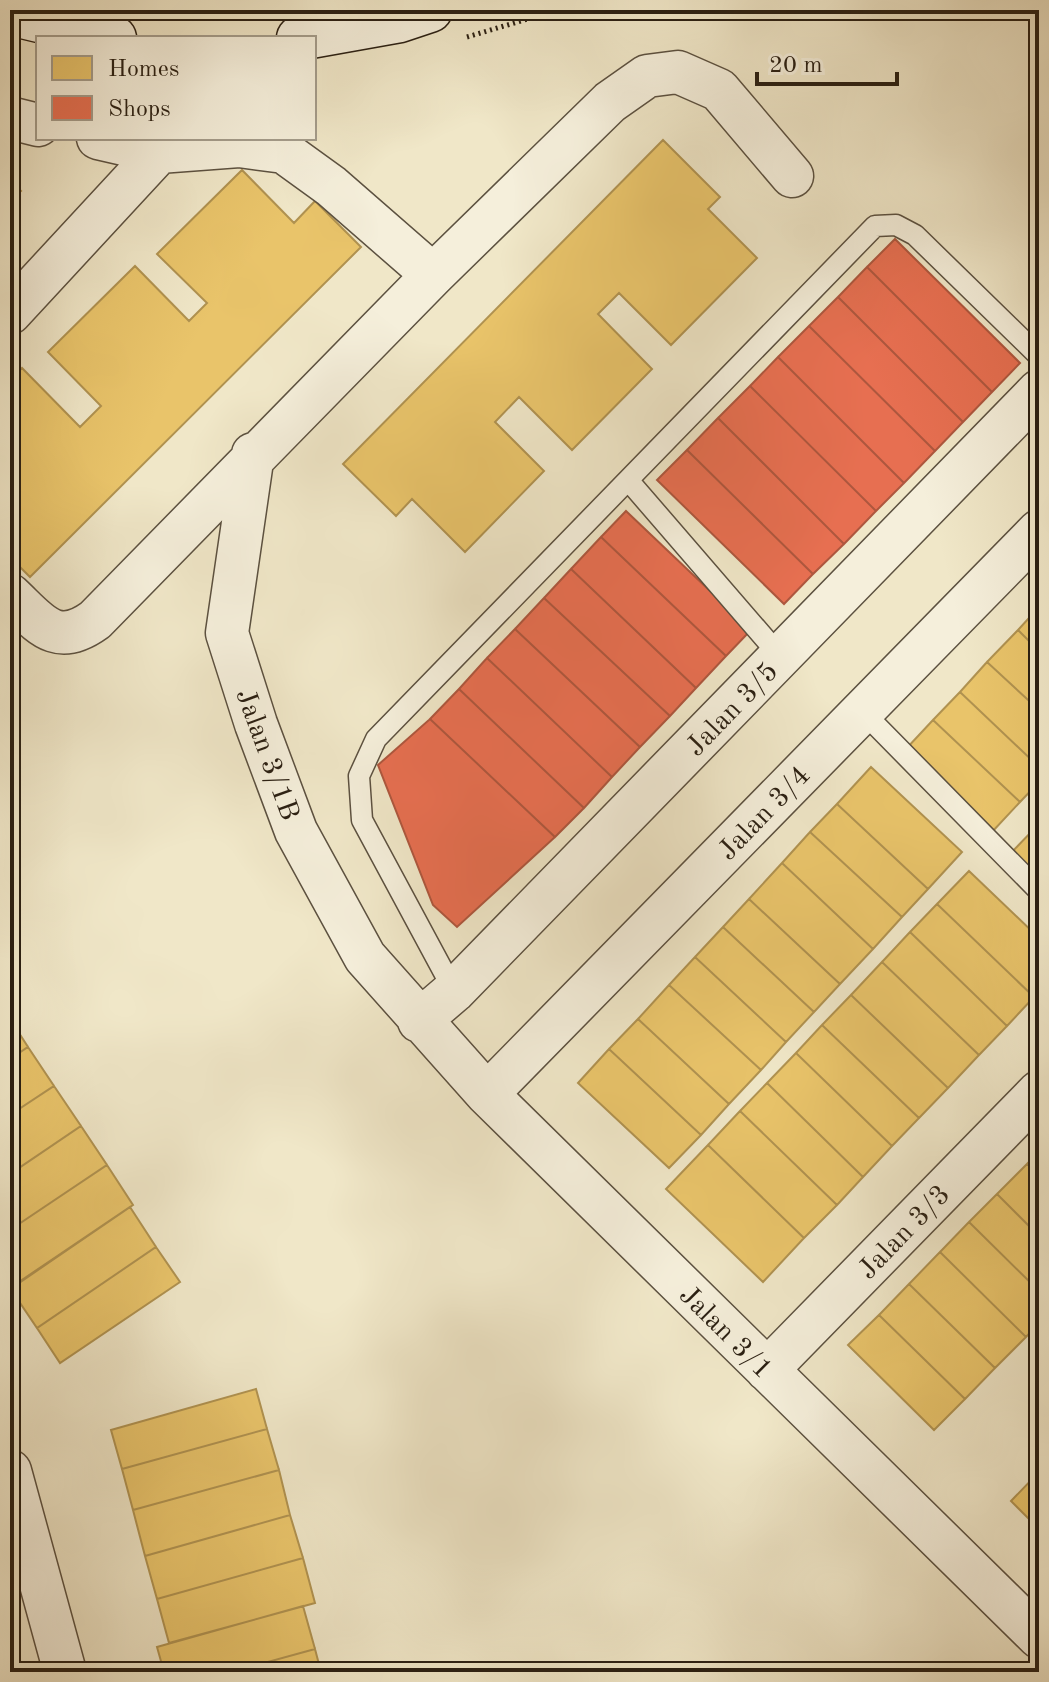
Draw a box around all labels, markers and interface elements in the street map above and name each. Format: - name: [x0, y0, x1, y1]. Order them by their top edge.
- legend: [36, 36, 316, 140]
- scale bar: [757, 36, 897, 86]
- text: 20 m: [769, 54, 823, 78]
- text: Homes: [108, 58, 179, 82]
- text: Shops: [108, 98, 171, 122]
- street label: Jalan 3/5: [682, 658, 784, 762]
- street label: Jalan 3/1B: [229, 686, 303, 825]
- street label: Jalan 3/4: [714, 762, 816, 866]
- street label: Jalan 3/3: [854, 1181, 956, 1285]
- street label: Jalan 3/1: [673, 1281, 777, 1385]

